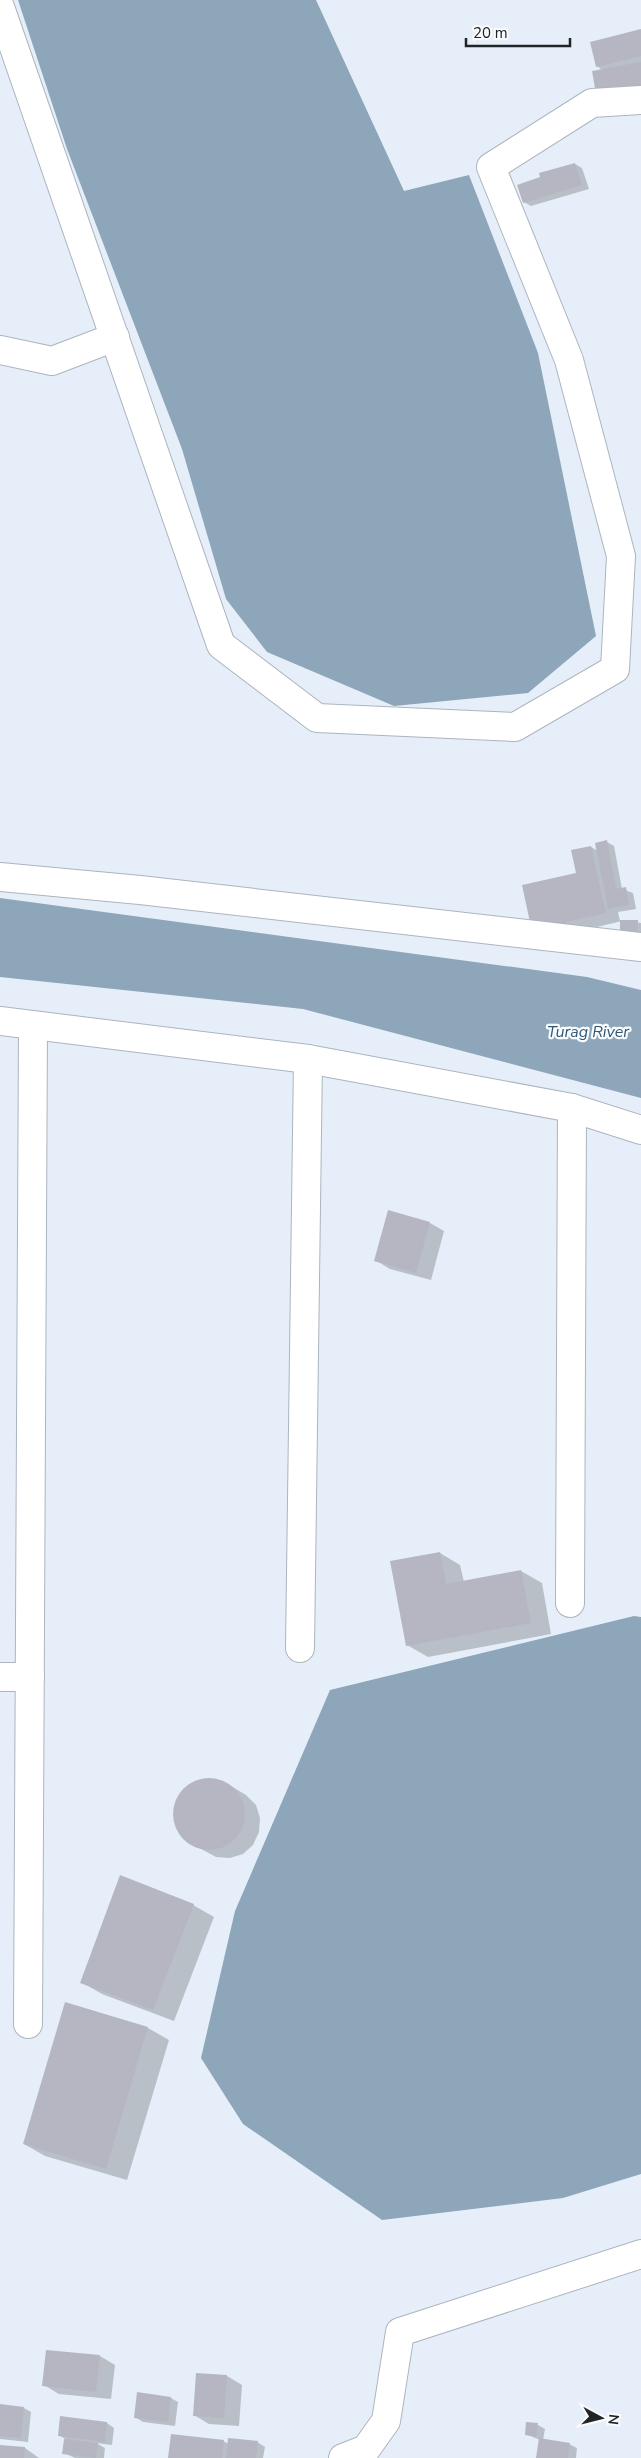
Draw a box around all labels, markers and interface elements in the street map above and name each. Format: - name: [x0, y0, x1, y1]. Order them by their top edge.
- scale bar: [466, 15, 570, 47]
- text: 20 m: [473, 23, 508, 43]
- water label: Turag River: [547, 1021, 630, 1043]
- north arrow: [576, 2393, 626, 2443]
- text: N: [603, 2413, 623, 2426]

